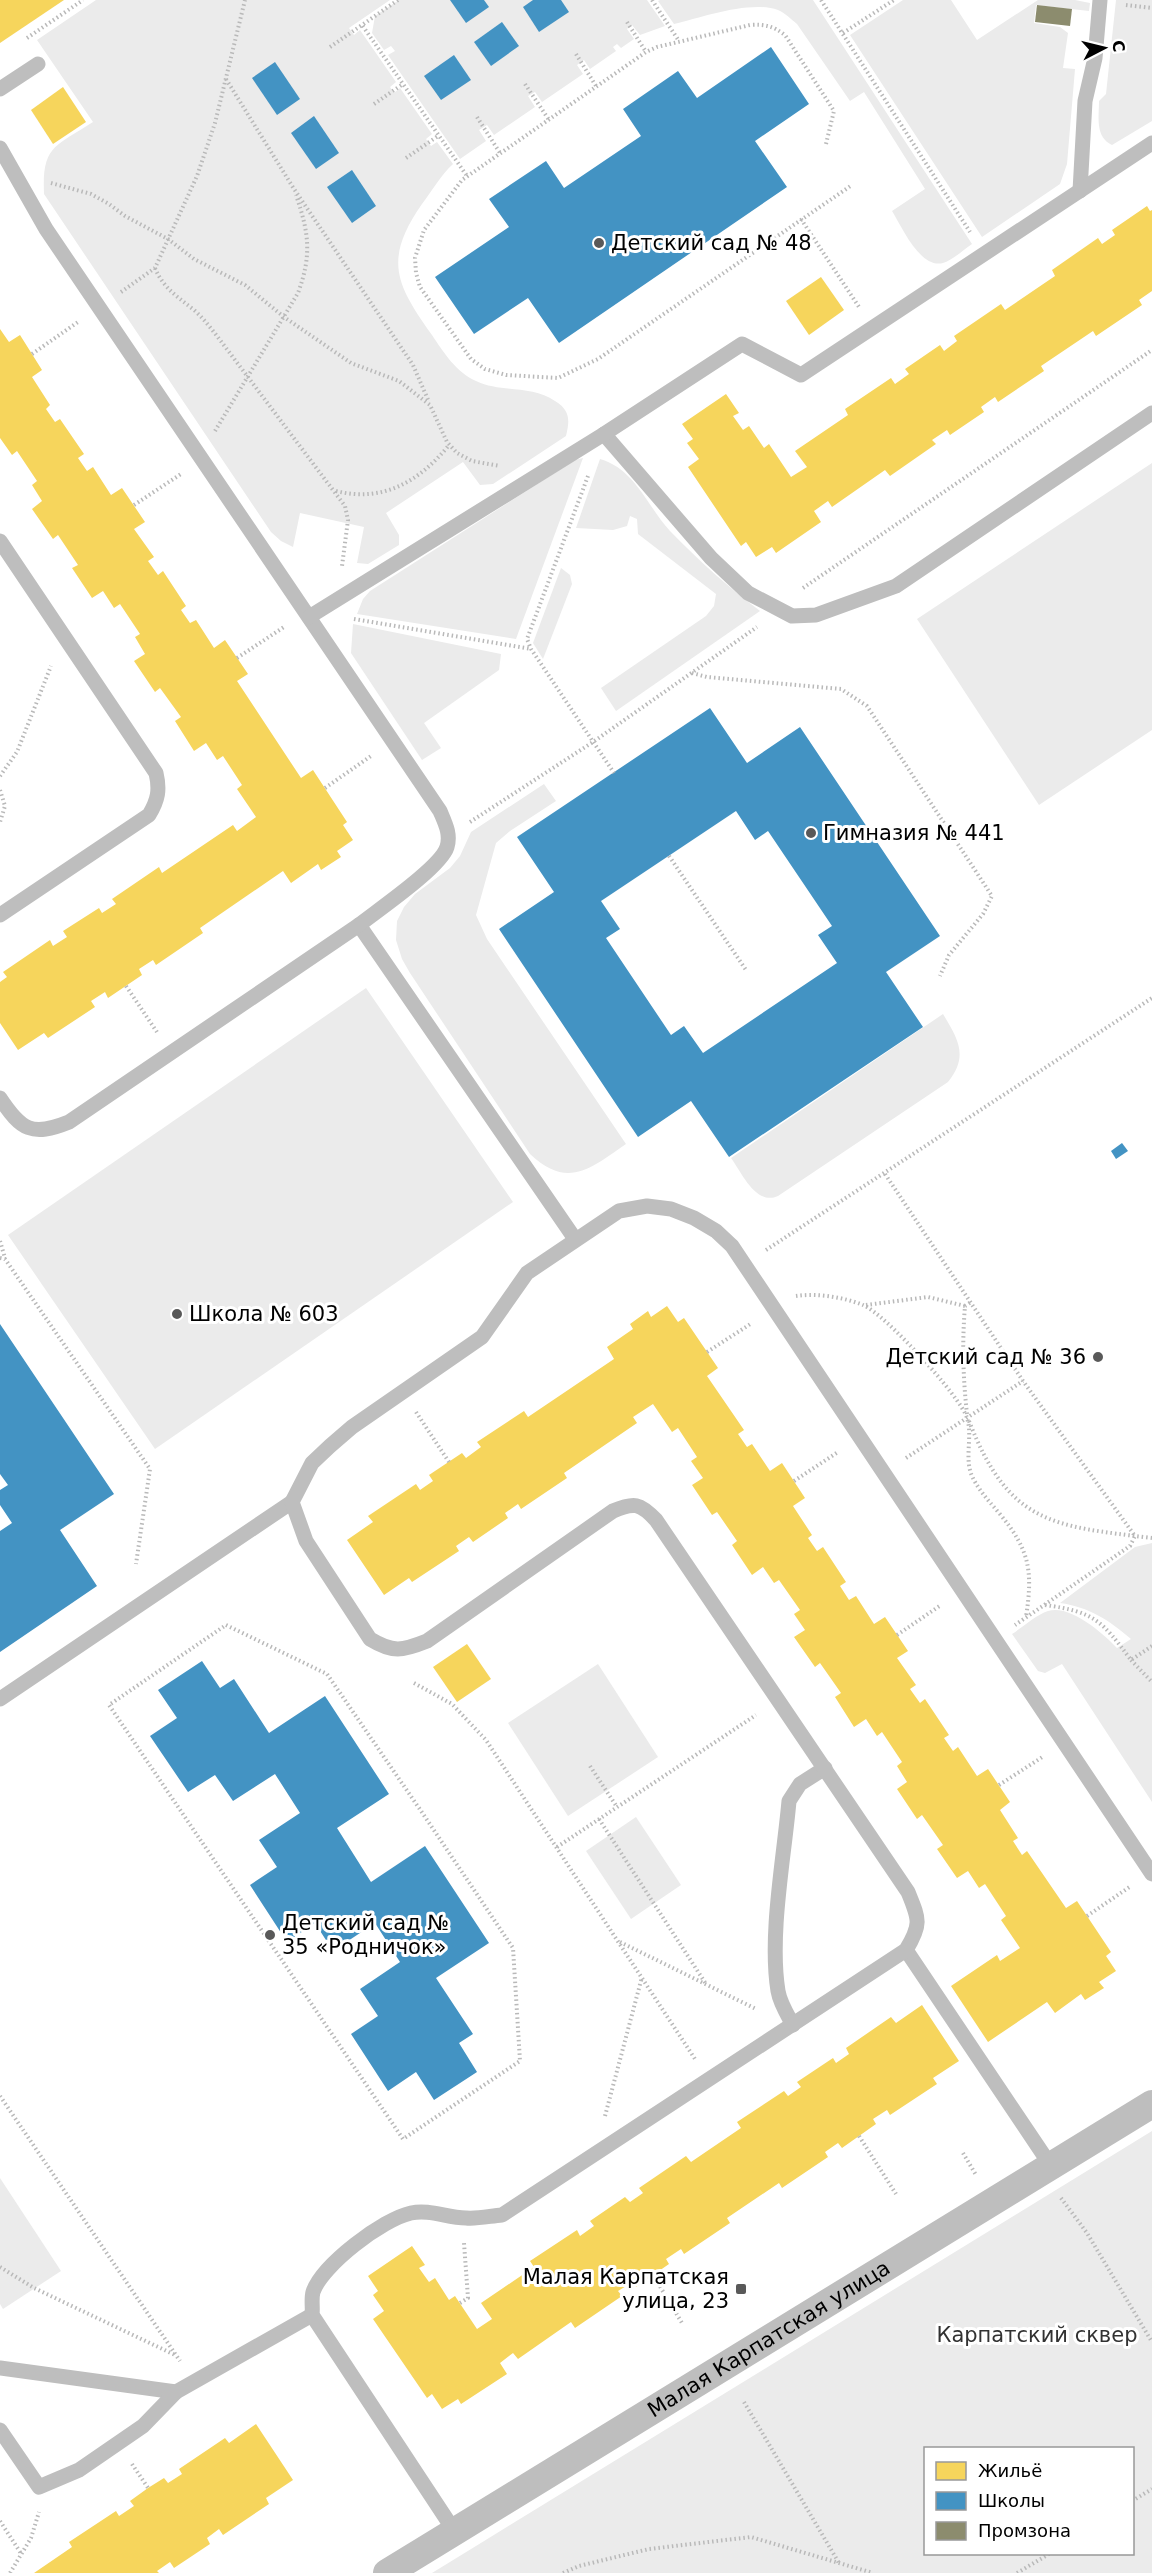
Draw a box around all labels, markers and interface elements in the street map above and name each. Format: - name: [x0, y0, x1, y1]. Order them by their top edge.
- north arrow: [1074, 18, 1134, 78]
- text: С: [1108, 39, 1129, 53]
- place label: Детский сад № 48: [611, 231, 812, 255]
- marker: Детский сад № 48: [592, 236, 606, 250]
- place label: Гимназия № 441: [823, 821, 1005, 845]
- marker: Гимназия № 441: [804, 826, 818, 840]
- place label: Школа № 603: [189, 1302, 339, 1326]
- marker: Школа № 603: [170, 1307, 184, 1321]
- place label: Детский сад № 36: [885, 1345, 1086, 1369]
- marker: Детский сад № 36: [1091, 1350, 1105, 1364]
- place label: Детский сад № 35 «Родничок»: [282, 1911, 449, 1959]
- marker: Детский сад № 35 «Родничок»: [263, 1928, 277, 1942]
- street label: Малая Карпатская улица: [643, 2256, 894, 2422]
- place label: Малая Карпатская улица, 23: [523, 2265, 729, 2313]
- marker: Малая Карпатская улица, 23: [734, 2282, 748, 2296]
- park label: Карпатский сквер: [937, 2323, 1138, 2347]
- legend: [924, 2447, 1134, 2555]
- text: Жильё: [978, 2460, 1042, 2481]
- text: Школы: [978, 2490, 1045, 2511]
- text: Промзона: [978, 2520, 1071, 2541]

